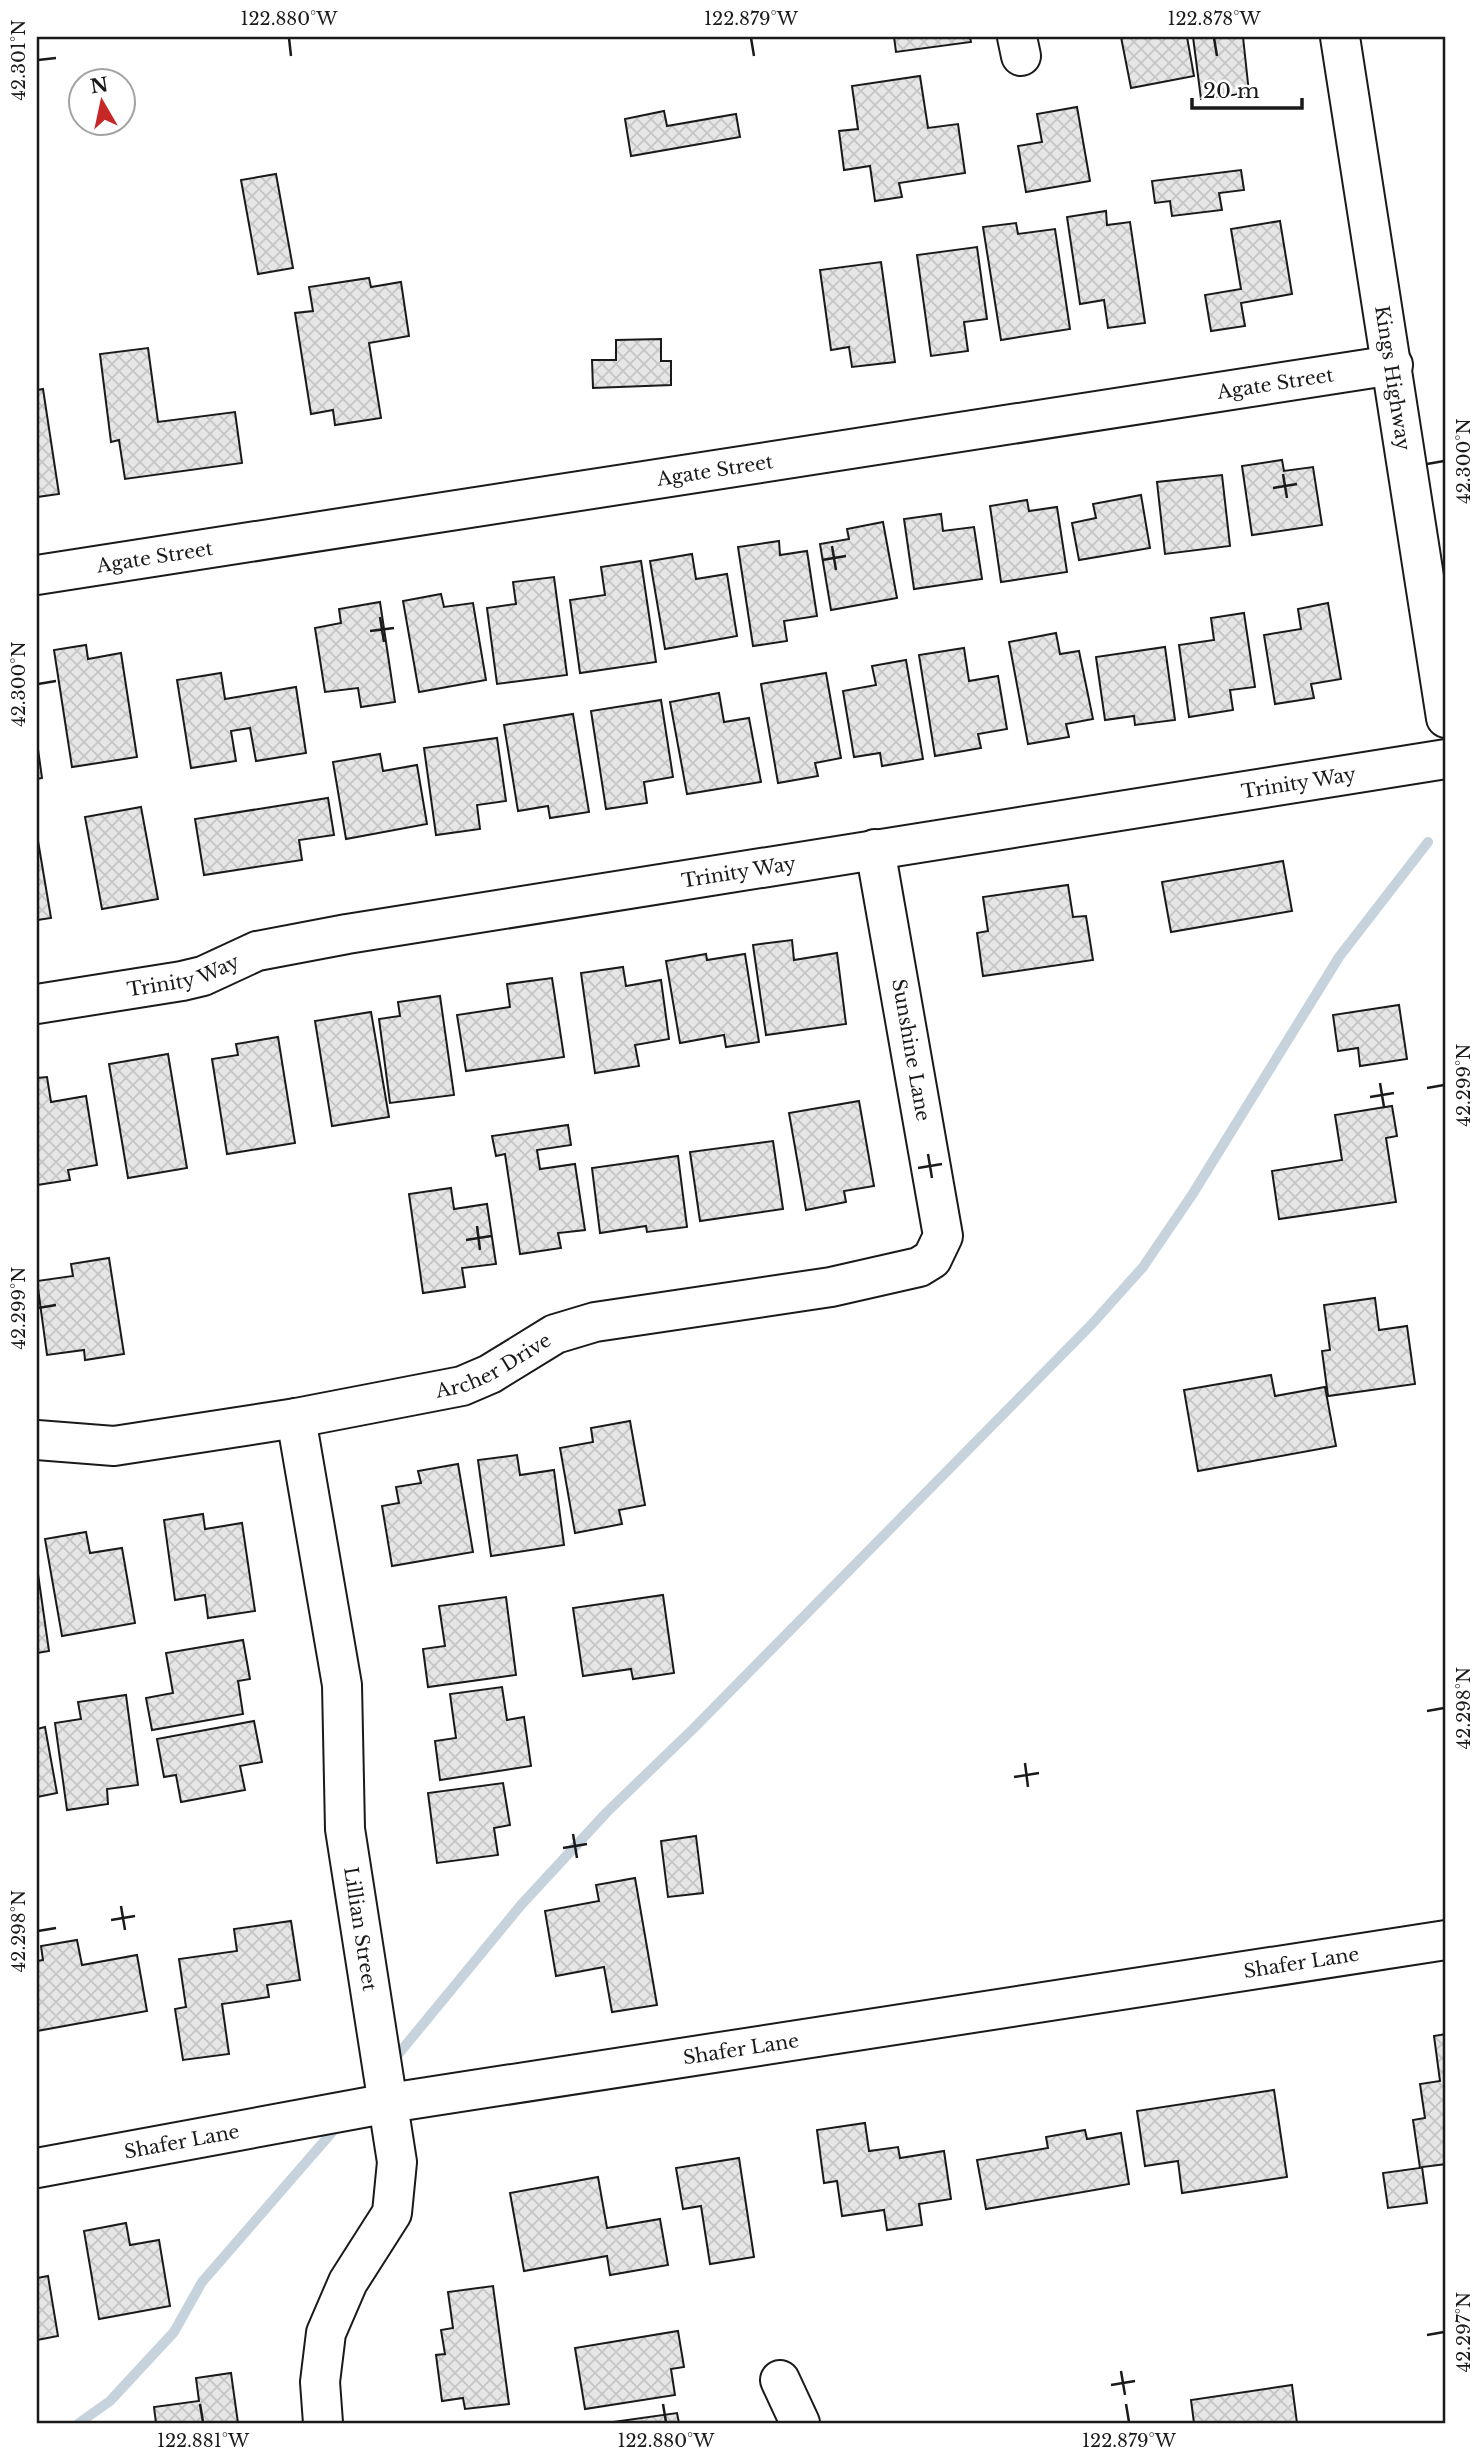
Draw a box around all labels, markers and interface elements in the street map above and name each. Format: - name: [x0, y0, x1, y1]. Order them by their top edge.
- text: 122.880°W: [240, 8, 338, 30]
- text: 122.879°W: [704, 8, 799, 30]
- text: 122.878°W: [1167, 8, 1261, 30]
- text: 42.301°N: [8, 20, 30, 100]
- north arrow: [66, 66, 136, 136]
- scale bar: [1192, 66, 1303, 110]
- text: N: [89, 73, 110, 98]
- text: 20 m: [1203, 78, 1260, 104]
- street label: Kings Highway: [1370, 304, 1416, 452]
- street label: Agate Street: [1215, 363, 1336, 404]
- text: 42.300°N: [1453, 418, 1475, 504]
- street label: Agate Street: [654, 450, 775, 491]
- street label: Agate Street: [94, 536, 215, 577]
- text: 42.300°N: [8, 641, 30, 727]
- street label: Trinity Way: [1240, 762, 1357, 803]
- street label: Trinity Way: [680, 851, 797, 892]
- street label: Trinity Way: [125, 949, 243, 1001]
- street label: Sunshine Lane: [887, 977, 935, 1123]
- text: 42.299°N: [1453, 1043, 1475, 1127]
- text: 42.299°N: [8, 1266, 30, 1350]
- street label: Archer Drive: [433, 1328, 555, 1402]
- text: 42.298°N: [1453, 1667, 1475, 1749]
- street label: Lillian Street: [340, 1865, 382, 1993]
- text: 42.298°N: [8, 1890, 30, 1972]
- street label: Shafer Lane: [1242, 1942, 1361, 1983]
- street label: Shafer Lane: [681, 2028, 800, 2069]
- street label: Shafer Lane: [122, 2119, 241, 2163]
- text: 42.297°N: [1453, 2292, 1475, 2372]
- text: 122.881°W: [157, 2430, 250, 2452]
- text: 122.880°W: [617, 2430, 715, 2452]
- text: 122.879°W: [1082, 2430, 1177, 2452]

